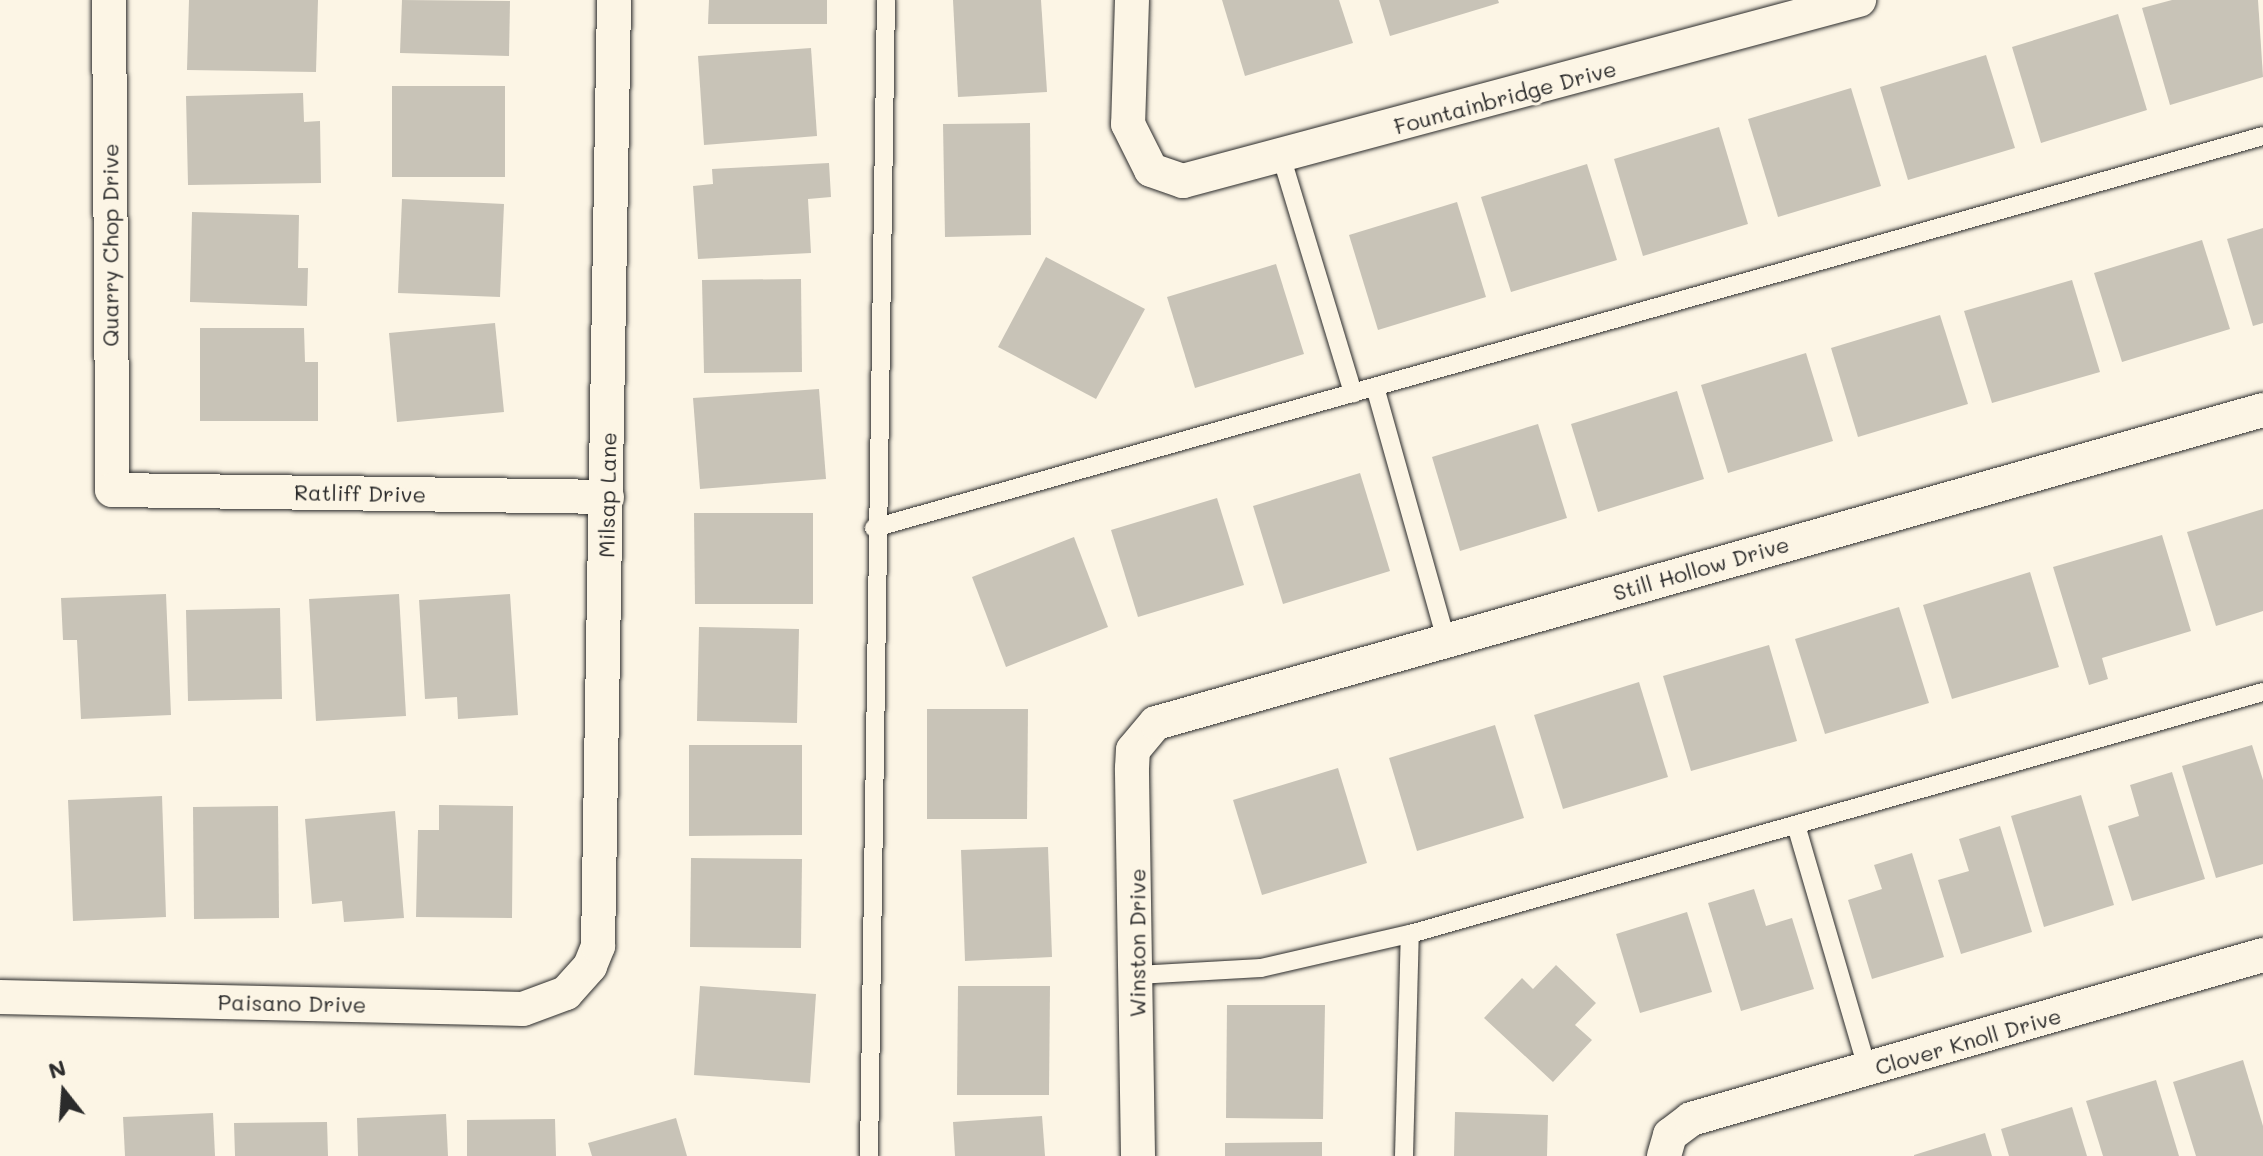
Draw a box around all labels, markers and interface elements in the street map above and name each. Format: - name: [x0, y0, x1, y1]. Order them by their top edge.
- street label: Fountainbridge Drive: [1391, 55, 1619, 139]
- street label: Quarry Chop Drive: [97, 143, 123, 347]
- street label: Milsap Lane: [593, 432, 621, 558]
- street label: Ratliff Drive: [294, 479, 426, 507]
- street label: Still Hollow Drive: [1610, 530, 1792, 606]
- street label: Winston Drive: [1124, 868, 1150, 1018]
- street label: Paisano Drive: [217, 989, 367, 1017]
- street label: Clover Knoll Drive: [1872, 1002, 2064, 1080]
- north arrow: [24, 1052, 104, 1132]
- text: N: [45, 1052, 69, 1085]

